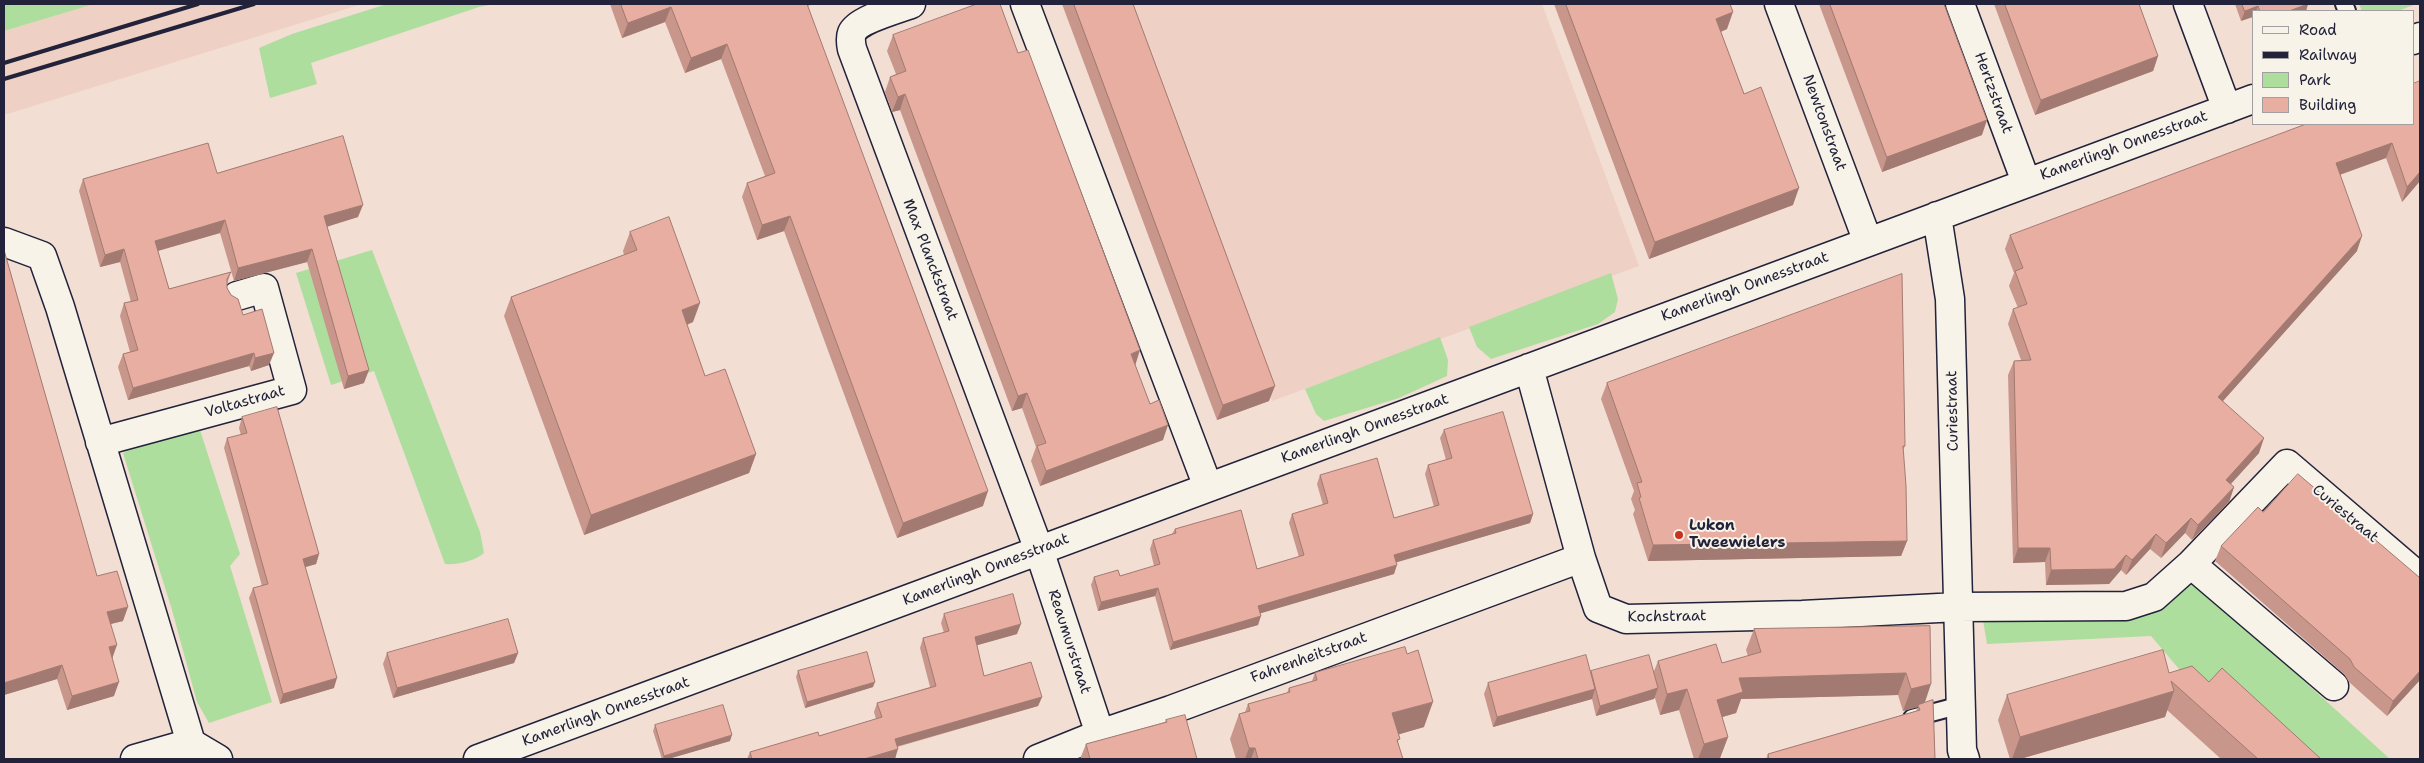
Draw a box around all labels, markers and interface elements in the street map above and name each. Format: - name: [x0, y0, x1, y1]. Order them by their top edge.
- legend: [2252, 10, 2414, 125]
- text: Road: [2299, 20, 2337, 40]
- text: Railway: [2299, 45, 2357, 65]
- street label: Hertzstraat: [1970, 50, 2016, 136]
- text: Park: [2299, 70, 2331, 90]
- street label: Newtonstraat: [1798, 72, 1850, 174]
- text: Building: [2299, 95, 2356, 115]
- street label: Kamerlingh Onnesstraat: [2038, 107, 2210, 185]
- street label: Max Planckstraat: [899, 197, 961, 323]
- street label: Kamerlingh Onnesstraat: [1659, 248, 1831, 326]
- street label: Curiestraat: [1943, 370, 1963, 452]
- street label: Voltastraat: [203, 382, 287, 422]
- street label: Kamerlingh Onnesstraat: [1279, 390, 1451, 468]
- street label: Curiestraat: [2308, 481, 2382, 547]
- place label: Lukon Tweewielers: [1689, 517, 1785, 552]
- marker: Lukon Tweewielers: [1673, 529, 1685, 541]
- street label: Kamerlingh Onnesstraat: [900, 530, 1072, 610]
- street label: Reaumurstraat: [1044, 588, 1094, 696]
- street label: Kochstraat: [1627, 607, 1707, 627]
- street label: Fahrenheitstraat: [1248, 629, 1370, 687]
- street label: Kamerlingh Onnesstraat: [520, 673, 692, 751]

